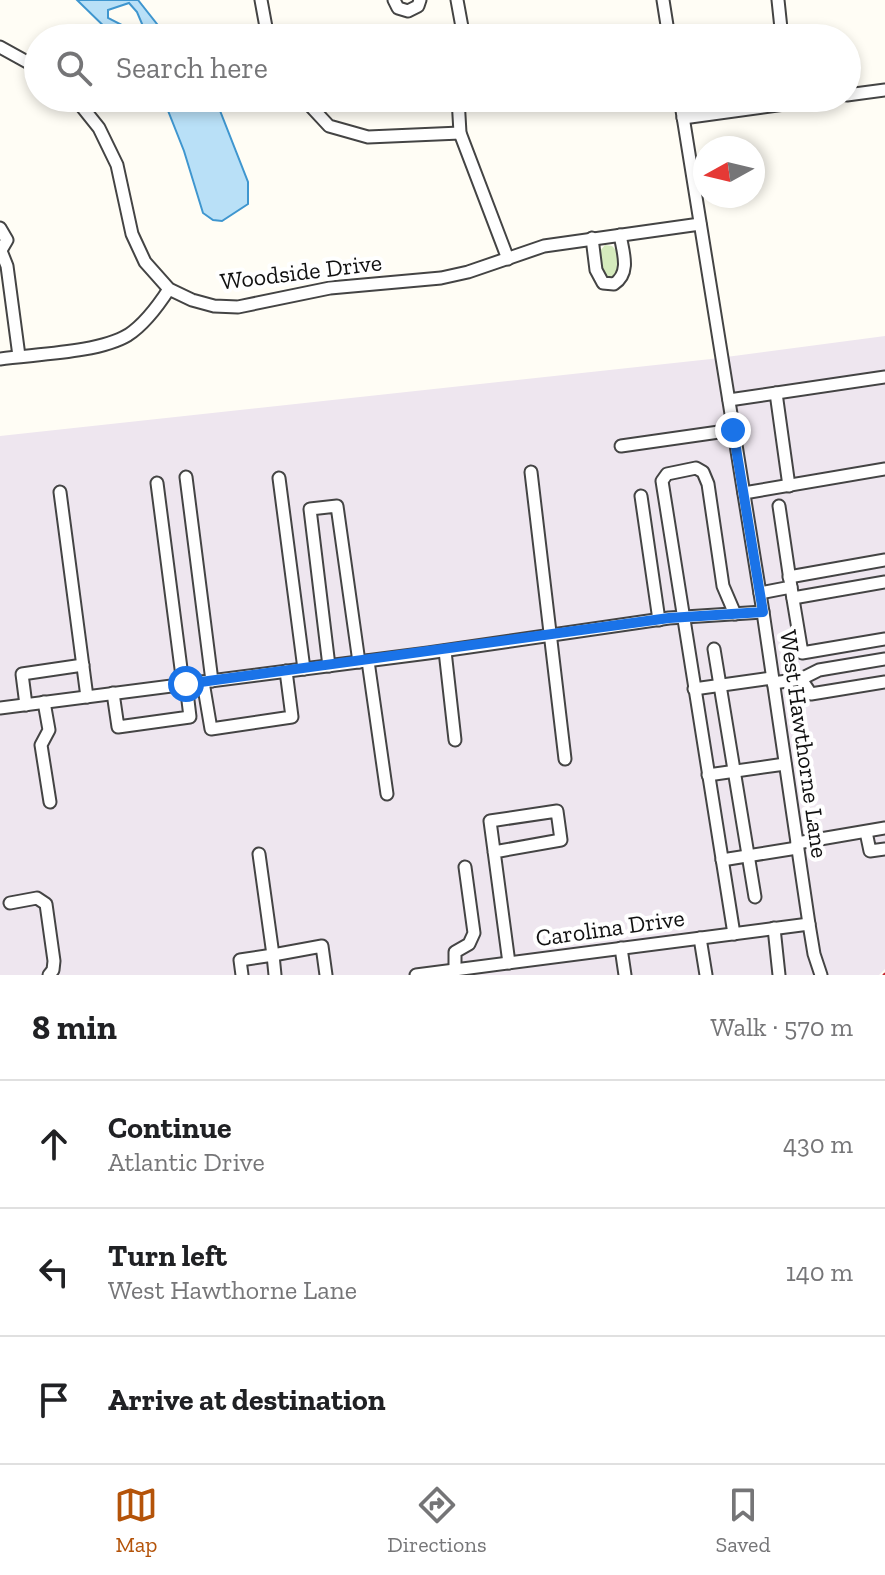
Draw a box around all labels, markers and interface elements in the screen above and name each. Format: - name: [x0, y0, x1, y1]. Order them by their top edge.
- search box: [24, 24, 861, 112]
- icon: search: [52, 46, 96, 90]
- text: Search here: [116, 50, 268, 86]
- north arrow: [693, 136, 765, 208]
- street label: Woodside Drive: [218, 247, 383, 296]
- route end: [715, 412, 751, 448]
- street label: West Hawthorne Lane: [774, 628, 835, 860]
- route start: [168, 666, 204, 702]
- street label: Carolina Drive: [534, 903, 686, 952]
- text: 8 min: [32, 1007, 117, 1048]
- text: Walk · 570 m: [710, 1011, 853, 1043]
- text: Continue: [108, 1110, 232, 1146]
- icon: ahead: [32, 1122, 76, 1166]
- text: 430 m: [783, 1128, 853, 1160]
- text: Atlantic Drive: [108, 1146, 265, 1178]
- text: Turn left: [108, 1238, 227, 1274]
- icon: left: [32, 1250, 76, 1294]
- text: 140 m: [786, 1256, 853, 1288]
- text: West Hawthorne Lane: [108, 1274, 357, 1306]
- icon: arrive: [32, 1378, 76, 1422]
- text: Arrive at destination: [108, 1382, 385, 1418]
- tab: Map: [114, 1483, 158, 1558]
- tab: Directions: [387, 1483, 487, 1558]
- tab: Saved: [715, 1483, 771, 1558]

